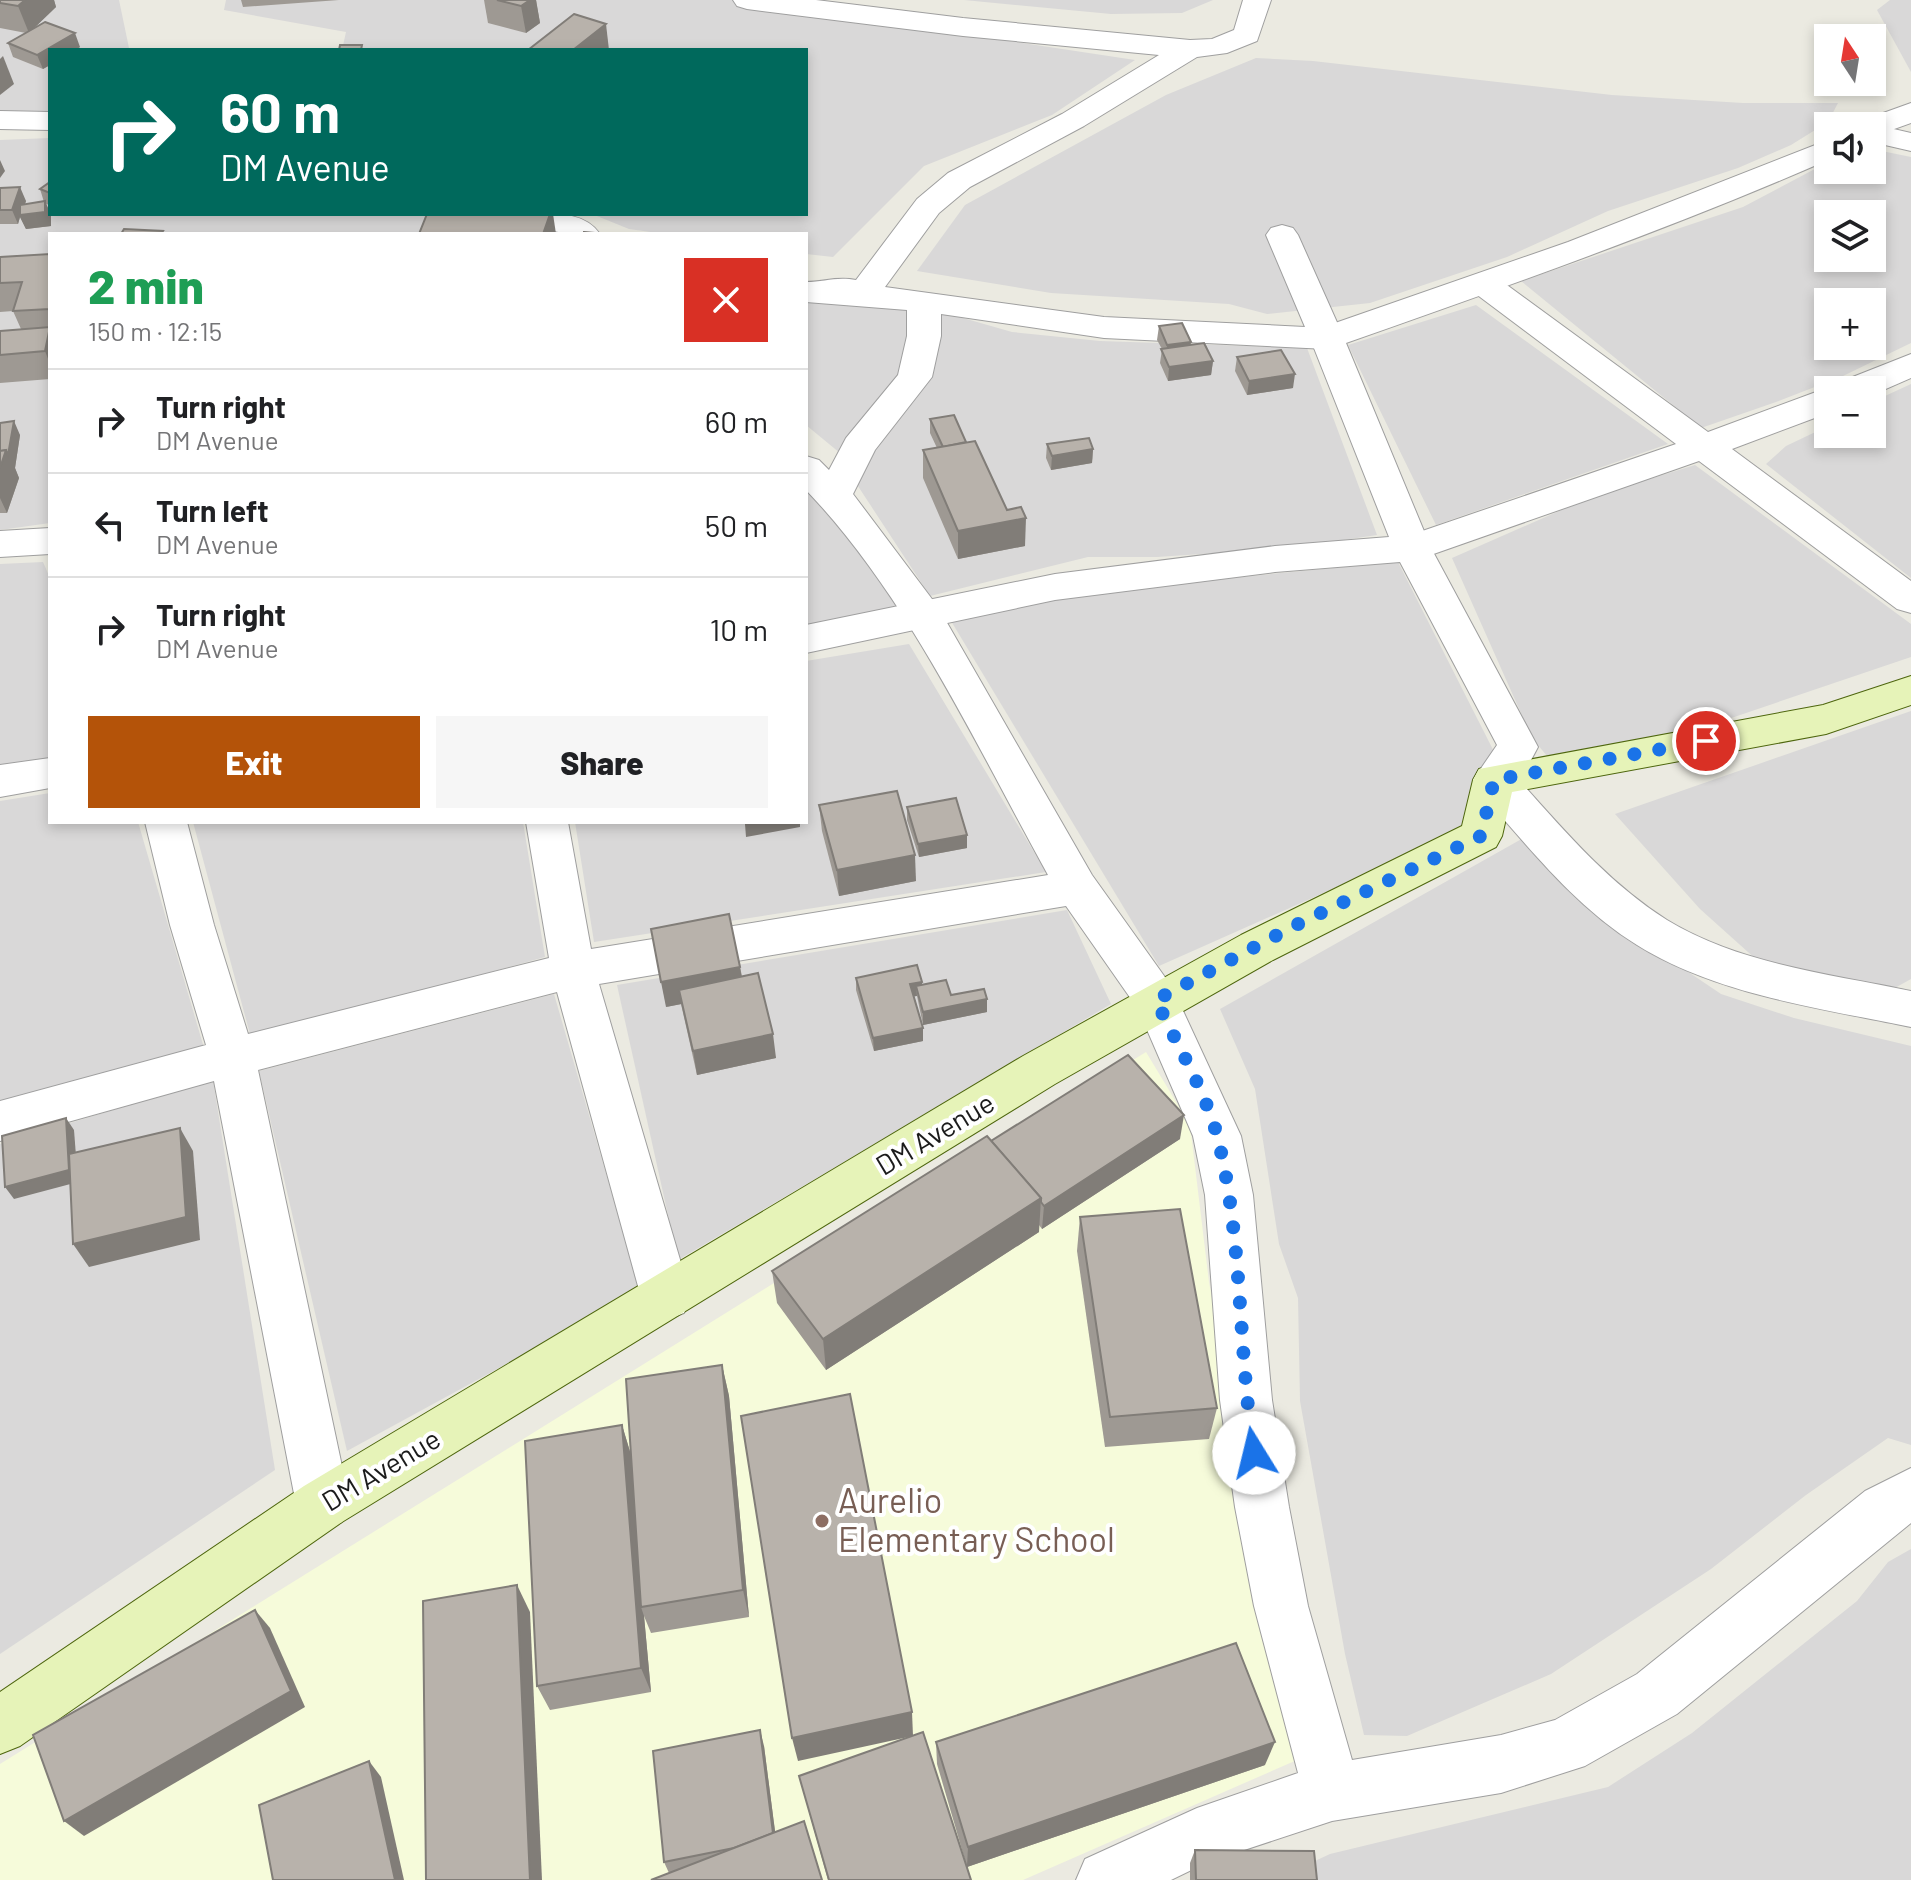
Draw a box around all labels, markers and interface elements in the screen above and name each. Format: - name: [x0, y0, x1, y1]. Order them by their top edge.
- north arrow: [1814, 24, 1886, 96]
- map controls: [1814, 24, 1886, 448]
- text: 60 m: [220, 77, 340, 144]
- icon: right: [88, 80, 192, 184]
- button: sound: [1814, 112, 1886, 184]
- text: DM Avenue: [220, 145, 390, 188]
- button: layers: [1814, 200, 1886, 272]
- text: 2 min: [88, 256, 204, 314]
- button: close: [684, 258, 768, 342]
- button: +: [1814, 288, 1886, 360]
- text: 150 m · 12:15: [88, 315, 222, 346]
- button: −: [1814, 376, 1886, 448]
- text: Turn right: [156, 388, 286, 424]
- icon: right: [88, 399, 132, 443]
- text: 60 m: [705, 403, 768, 439]
- text: DM Avenue: [156, 424, 279, 455]
- text: Turn left: [156, 492, 269, 528]
- icon: left: [88, 503, 132, 547]
- text: 50 m: [705, 507, 768, 543]
- text: DM Avenue: [156, 528, 279, 559]
- text: Turn right: [156, 596, 286, 632]
- icon: right: [88, 607, 132, 651]
- text: 10 m: [710, 611, 768, 647]
- text: DM Avenue: [156, 632, 279, 663]
- pin: [1672, 707, 1740, 775]
- button: Exit: [88, 716, 420, 808]
- button: Share: [436, 716, 768, 808]
- icon: arrive: [1684, 719, 1728, 763]
- street label: DM Avenue: [869, 1085, 1000, 1182]
- position arrow: [1212, 1411, 1296, 1495]
- street label: DM Avenue: [315, 1421, 446, 1518]
- place label: Aurelio Elementary School: [838, 1479, 1115, 1559]
- marker: Aurelio Elementary School: [813, 1512, 831, 1530]

